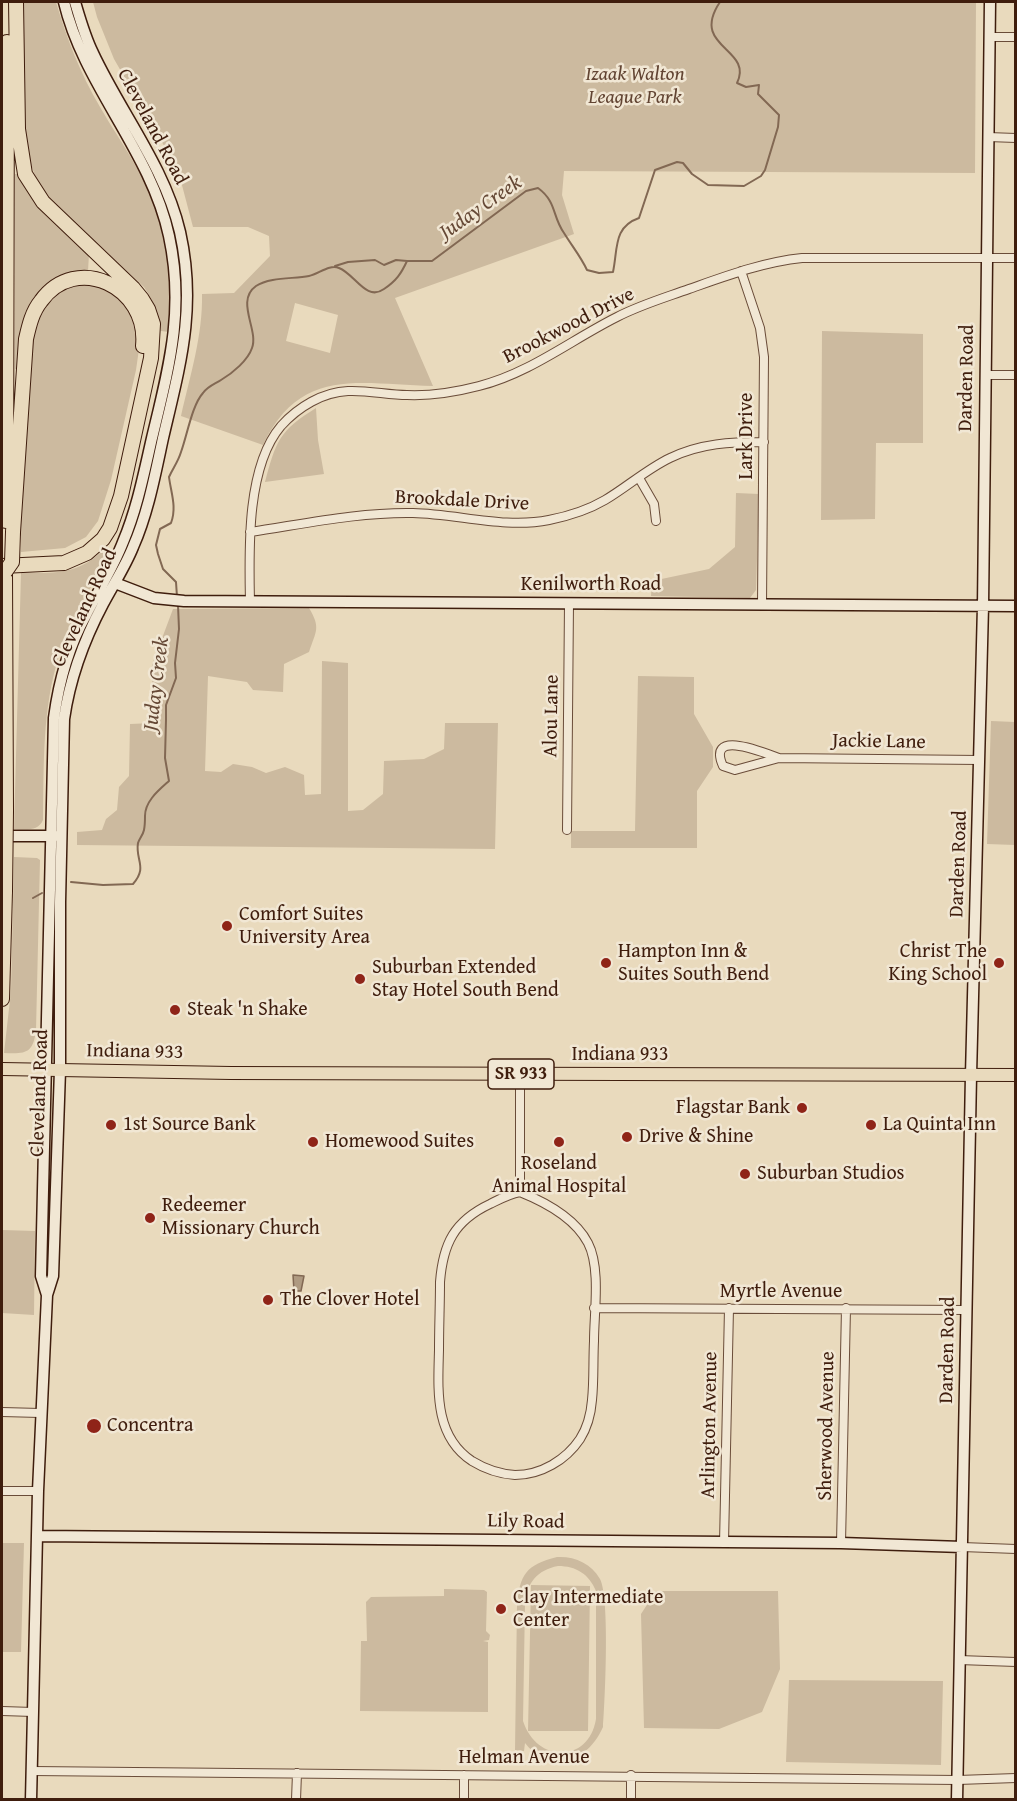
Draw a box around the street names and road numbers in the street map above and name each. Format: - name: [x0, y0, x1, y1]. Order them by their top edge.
- street label: Cleveland Road: [111, 65, 193, 189]
- street label: Brookwood Drive: [499, 283, 639, 369]
- street label: Darden Road: [954, 324, 980, 432]
- street label: Lark Drive: [735, 393, 759, 479]
- street label: Brookdale Drive: [394, 486, 530, 516]
- street label: Cleveland Road: [47, 545, 123, 671]
- street label: Kenilworth Road: [521, 573, 661, 597]
- street label: Alou Lane: [539, 674, 565, 758]
- street label: Jackie Lane: [832, 729, 926, 755]
- street label: Darden Road: [945, 810, 973, 918]
- street label: Cleveland Road: [26, 1029, 54, 1157]
- street label: Indiana 933: [86, 1039, 184, 1065]
- street label: Indiana 933: [571, 1043, 669, 1067]
- road number: SR 933: [488, 1059, 554, 1089]
- street label: Myrtle Avenue: [720, 1280, 842, 1304]
- street label: Darden Road: [935, 1296, 961, 1404]
- street label: Arlington Avenue: [697, 1351, 723, 1499]
- street label: Sherwood Avenue: [814, 1351, 840, 1501]
- street label: Lily Road: [487, 1509, 565, 1535]
- street label: Helman Avenue: [458, 1746, 590, 1770]

